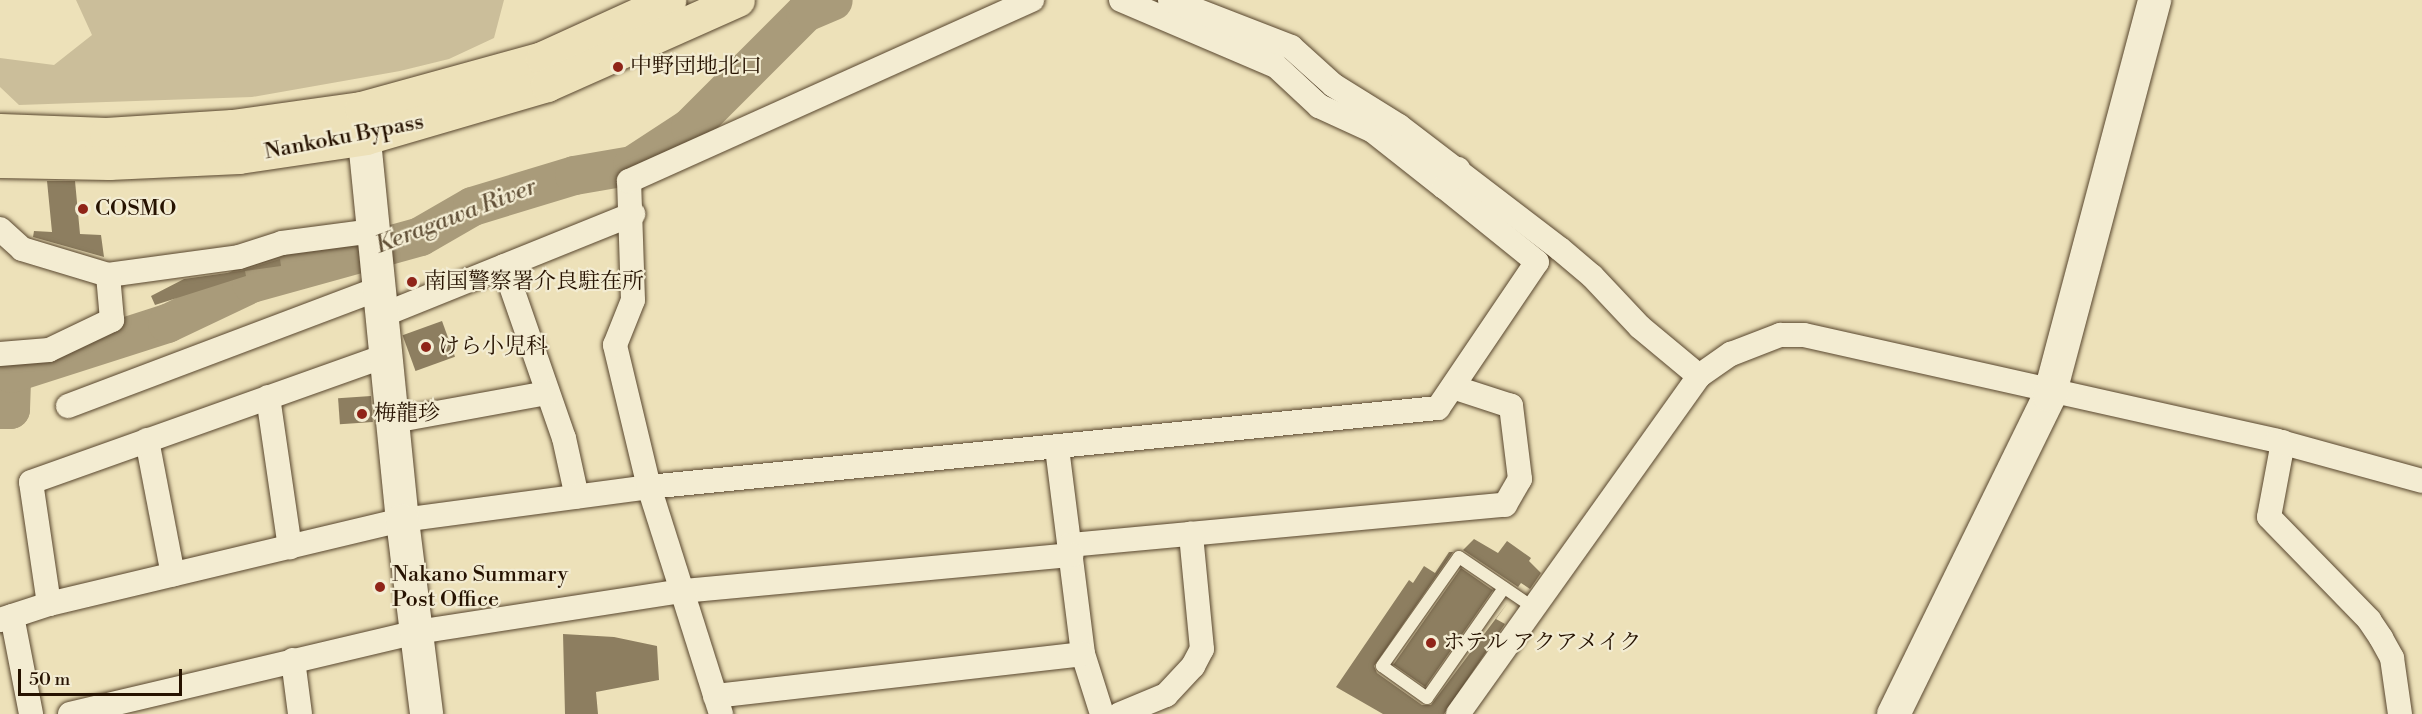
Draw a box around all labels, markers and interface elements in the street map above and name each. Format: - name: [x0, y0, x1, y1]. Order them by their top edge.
- place label: 中野団地北口: [630, 54, 762, 80]
- marker: 中野団地北口: [611, 60, 625, 74]
- street label: Nankoku Bypass: [262, 109, 426, 165]
- water label: Keragawa River: [371, 173, 541, 261]
- place label: COSMO: [95, 196, 177, 222]
- marker: COSMO: [76, 202, 90, 216]
- place label: 南国警察署介良駐在所: [424, 269, 644, 295]
- marker: 南国警察署介良駐在所: [405, 275, 419, 289]
- place label: けら小児科: [438, 334, 548, 360]
- marker: けら小児科: [419, 340, 433, 354]
- place label: 梅龍珍: [374, 401, 440, 427]
- marker: 梅龍珍: [355, 407, 369, 421]
- place label: Nakano Summary Post Office: [392, 561, 568, 612]
- marker: Nakano Summary Post Office: [373, 580, 387, 594]
- place label: ホテル アクアメイク: [1443, 630, 1646, 656]
- marker: ホテル アクアメイク: [1424, 636, 1438, 650]
- scale bar: [21, 657, 184, 695]
- text: 50 m: [29, 668, 70, 691]

